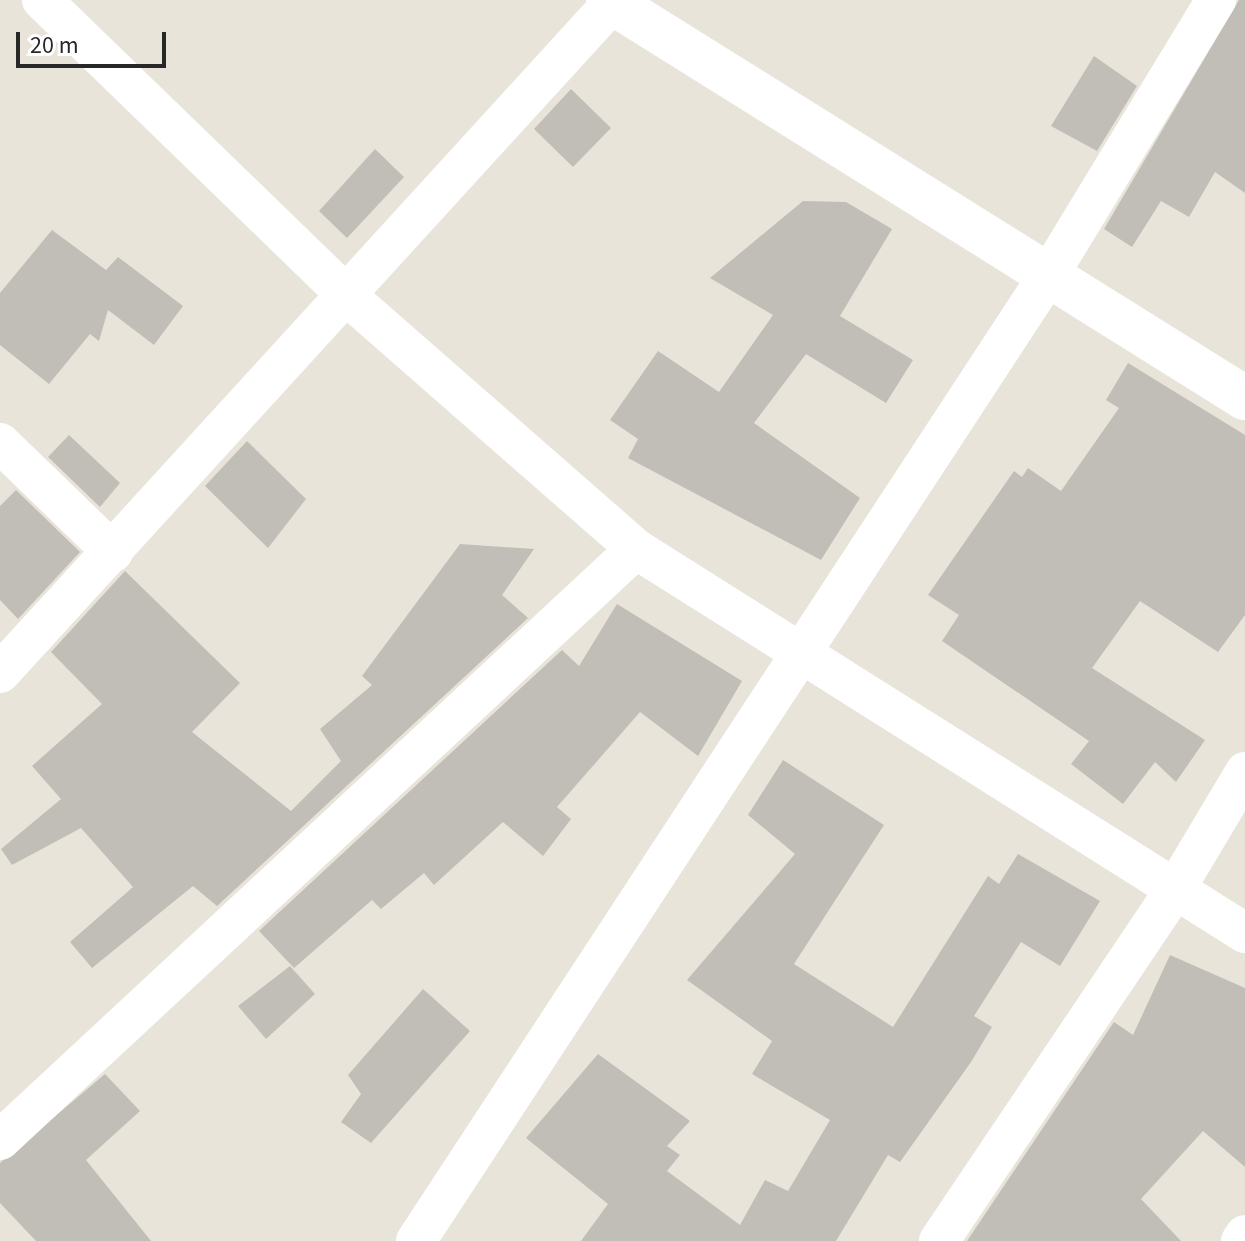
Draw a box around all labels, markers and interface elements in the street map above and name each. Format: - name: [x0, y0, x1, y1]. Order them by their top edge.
- scale bar: [20, 16, 170, 66]
- text: 20 m: [30, 28, 79, 63]

